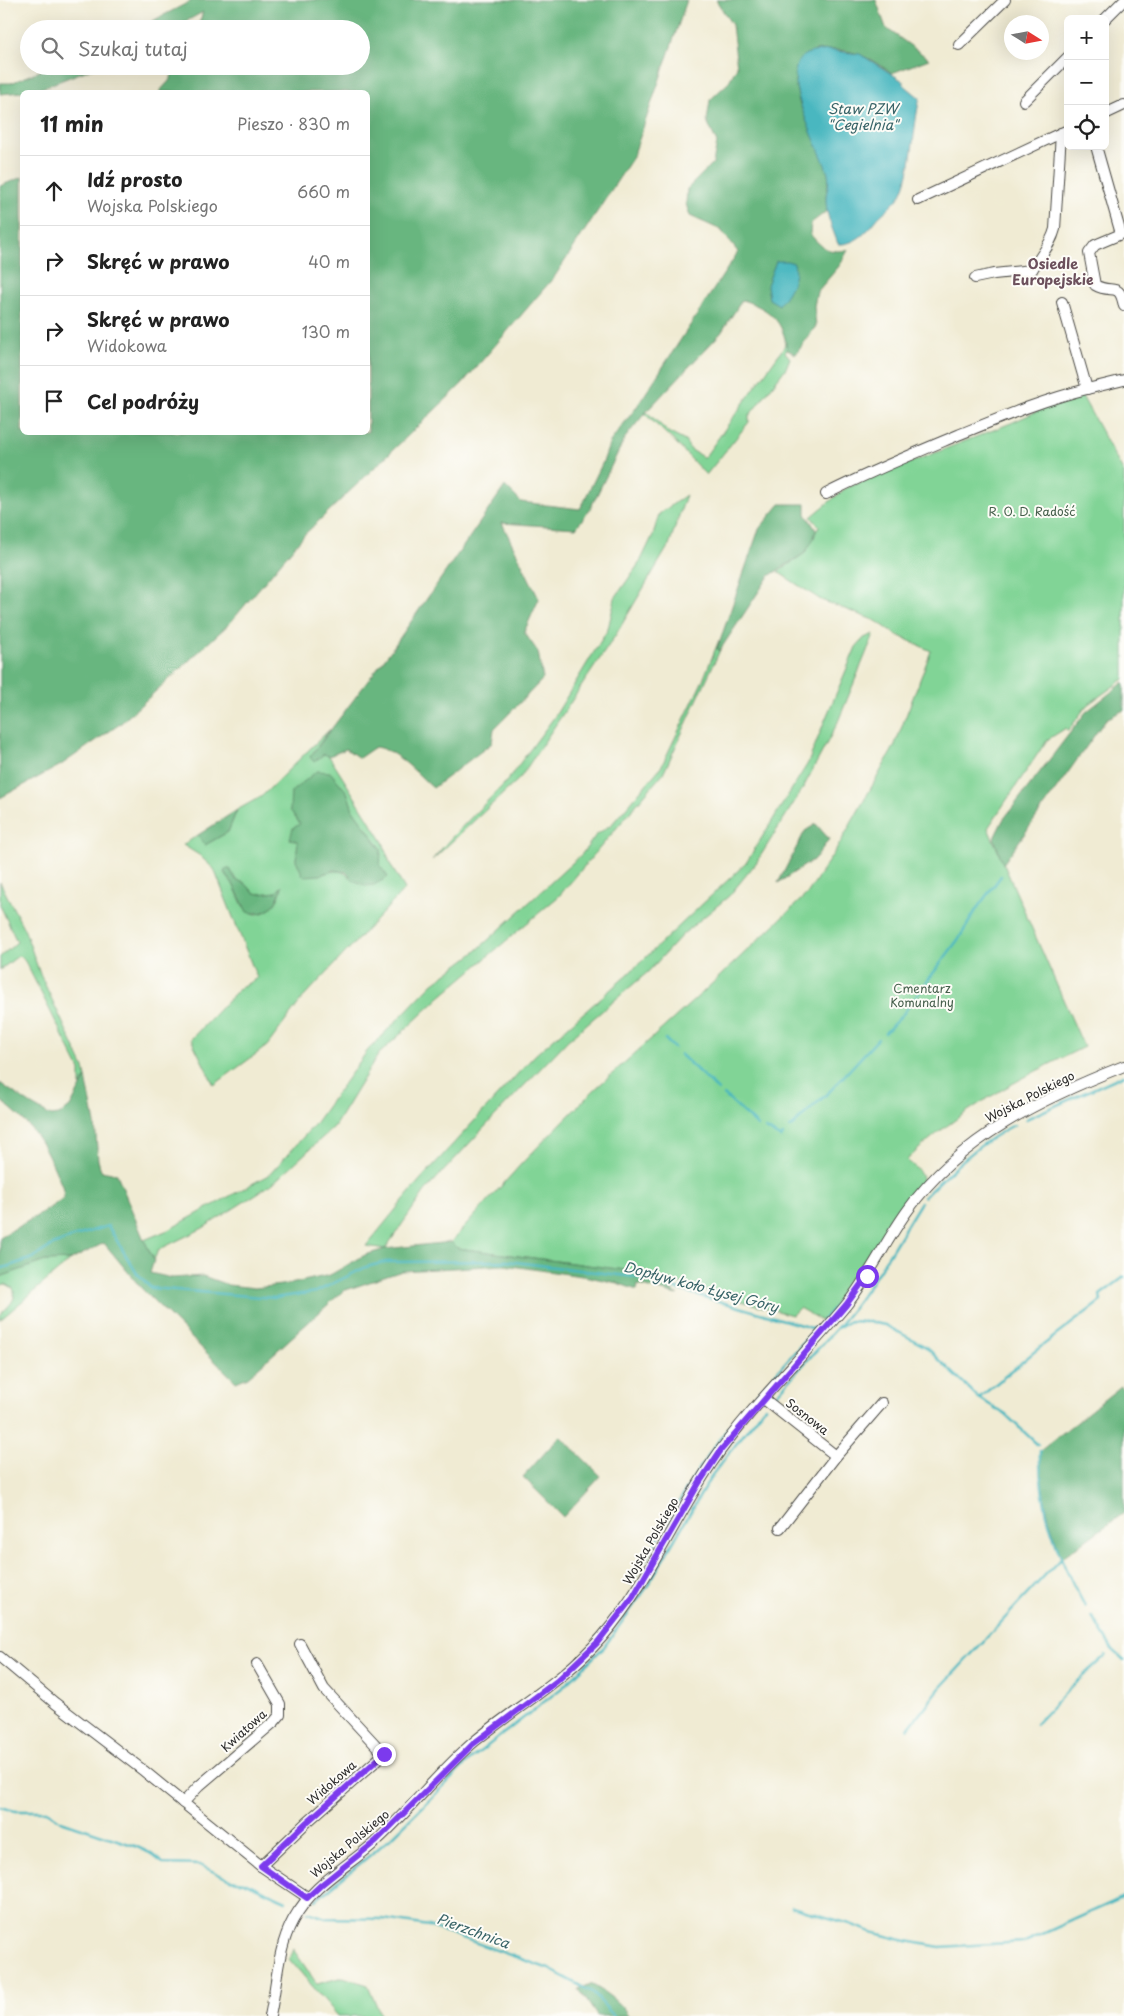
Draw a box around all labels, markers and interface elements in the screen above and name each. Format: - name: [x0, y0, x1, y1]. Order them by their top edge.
- north arrow: [1004, 15, 1049, 60]
- map controls: [1064, 15, 1109, 150]
- button: +: [1064, 15, 1109, 60]
- search box: [20, 20, 370, 75]
- icon: search: [38, 34, 66, 62]
- text: Szukaj tutaj: [78, 34, 188, 62]
- button: −: [1064, 60, 1109, 105]
- water label: Staw PZW "Cegielnia": [828, 98, 901, 135]
- button: locate: [1064, 105, 1109, 150]
- text: 11 min: [40, 107, 104, 139]
- text: Pieszo · 830 m: [237, 111, 350, 135]
- text: Idź prosto: [87, 165, 183, 193]
- icon: ahead: [40, 177, 68, 205]
- text: 660 m: [297, 179, 350, 203]
- text: Wojska Polskiego: [87, 193, 218, 217]
- icon: right: [40, 247, 68, 275]
- text: Skręć w prawo: [87, 247, 230, 275]
- text: 40 m: [308, 249, 350, 273]
- district label: Osiedle Europejskie: [1012, 253, 1094, 290]
- text: Skręć w prawo: [87, 305, 230, 333]
- icon: right: [40, 317, 68, 345]
- text: 130 m: [302, 319, 350, 343]
- text: Widokowa: [87, 333, 167, 357]
- icon: arrive: [40, 387, 68, 415]
- text: Cel podróży: [87, 387, 199, 415]
- park label: R. O. D. Radość: [989, 502, 1075, 520]
- park label: Cmentarz Komunalny: [890, 979, 954, 1011]
- street label: Wojska Polskiego: [982, 1066, 1077, 1126]
- water label: Dopływ koło Łysej Góry: [622, 1256, 782, 1318]
- route start: [856, 1265, 879, 1288]
- street label: Sosnowa: [782, 1394, 833, 1439]
- street label: Wojska Polskiego: [618, 1493, 683, 1587]
- street label: Kwiatowa: [217, 1705, 271, 1756]
- route end: [373, 1743, 396, 1766]
- street label: Widokowa: [303, 1755, 360, 1809]
- street label: Wojska Polskiego: [306, 1805, 393, 1882]
- water label: Pierzchnica: [434, 1908, 514, 1954]

